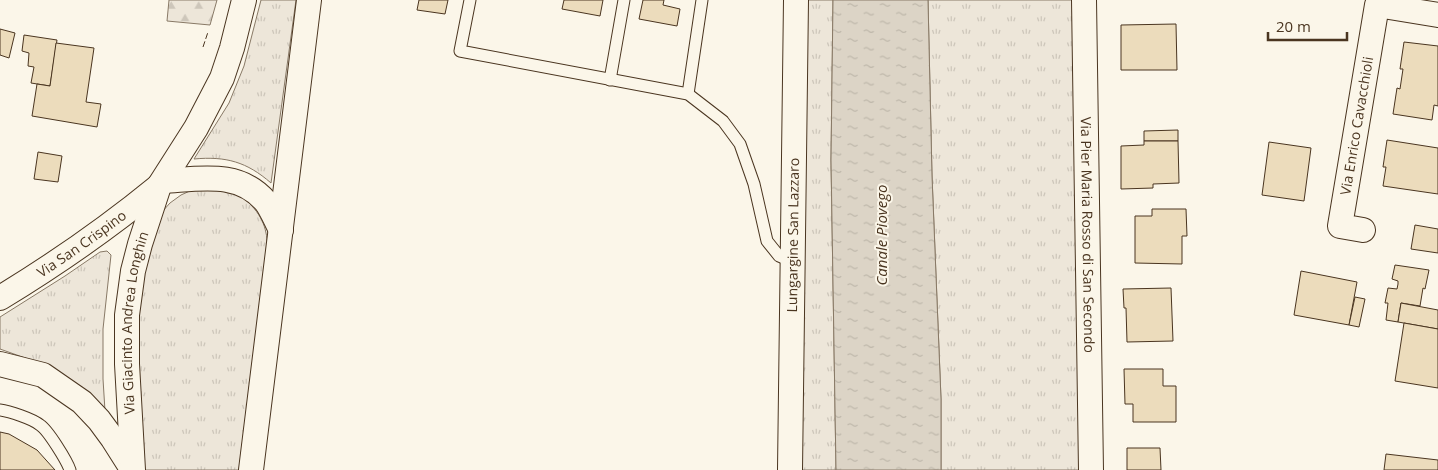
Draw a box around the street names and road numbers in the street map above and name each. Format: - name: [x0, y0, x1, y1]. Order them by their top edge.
- street label: Via Enrico Cavacchioli: [1335, 55, 1377, 196]
- street label: Via Pier Maria Rosso di San Secondo: [1077, 117, 1099, 353]
- street label: Lungargine San Lazzaro: [782, 158, 803, 313]
- street label: Via San Crispino: [33, 205, 130, 281]
- street label: Via Giacinto Andrea Longhin: [117, 229, 153, 415]

